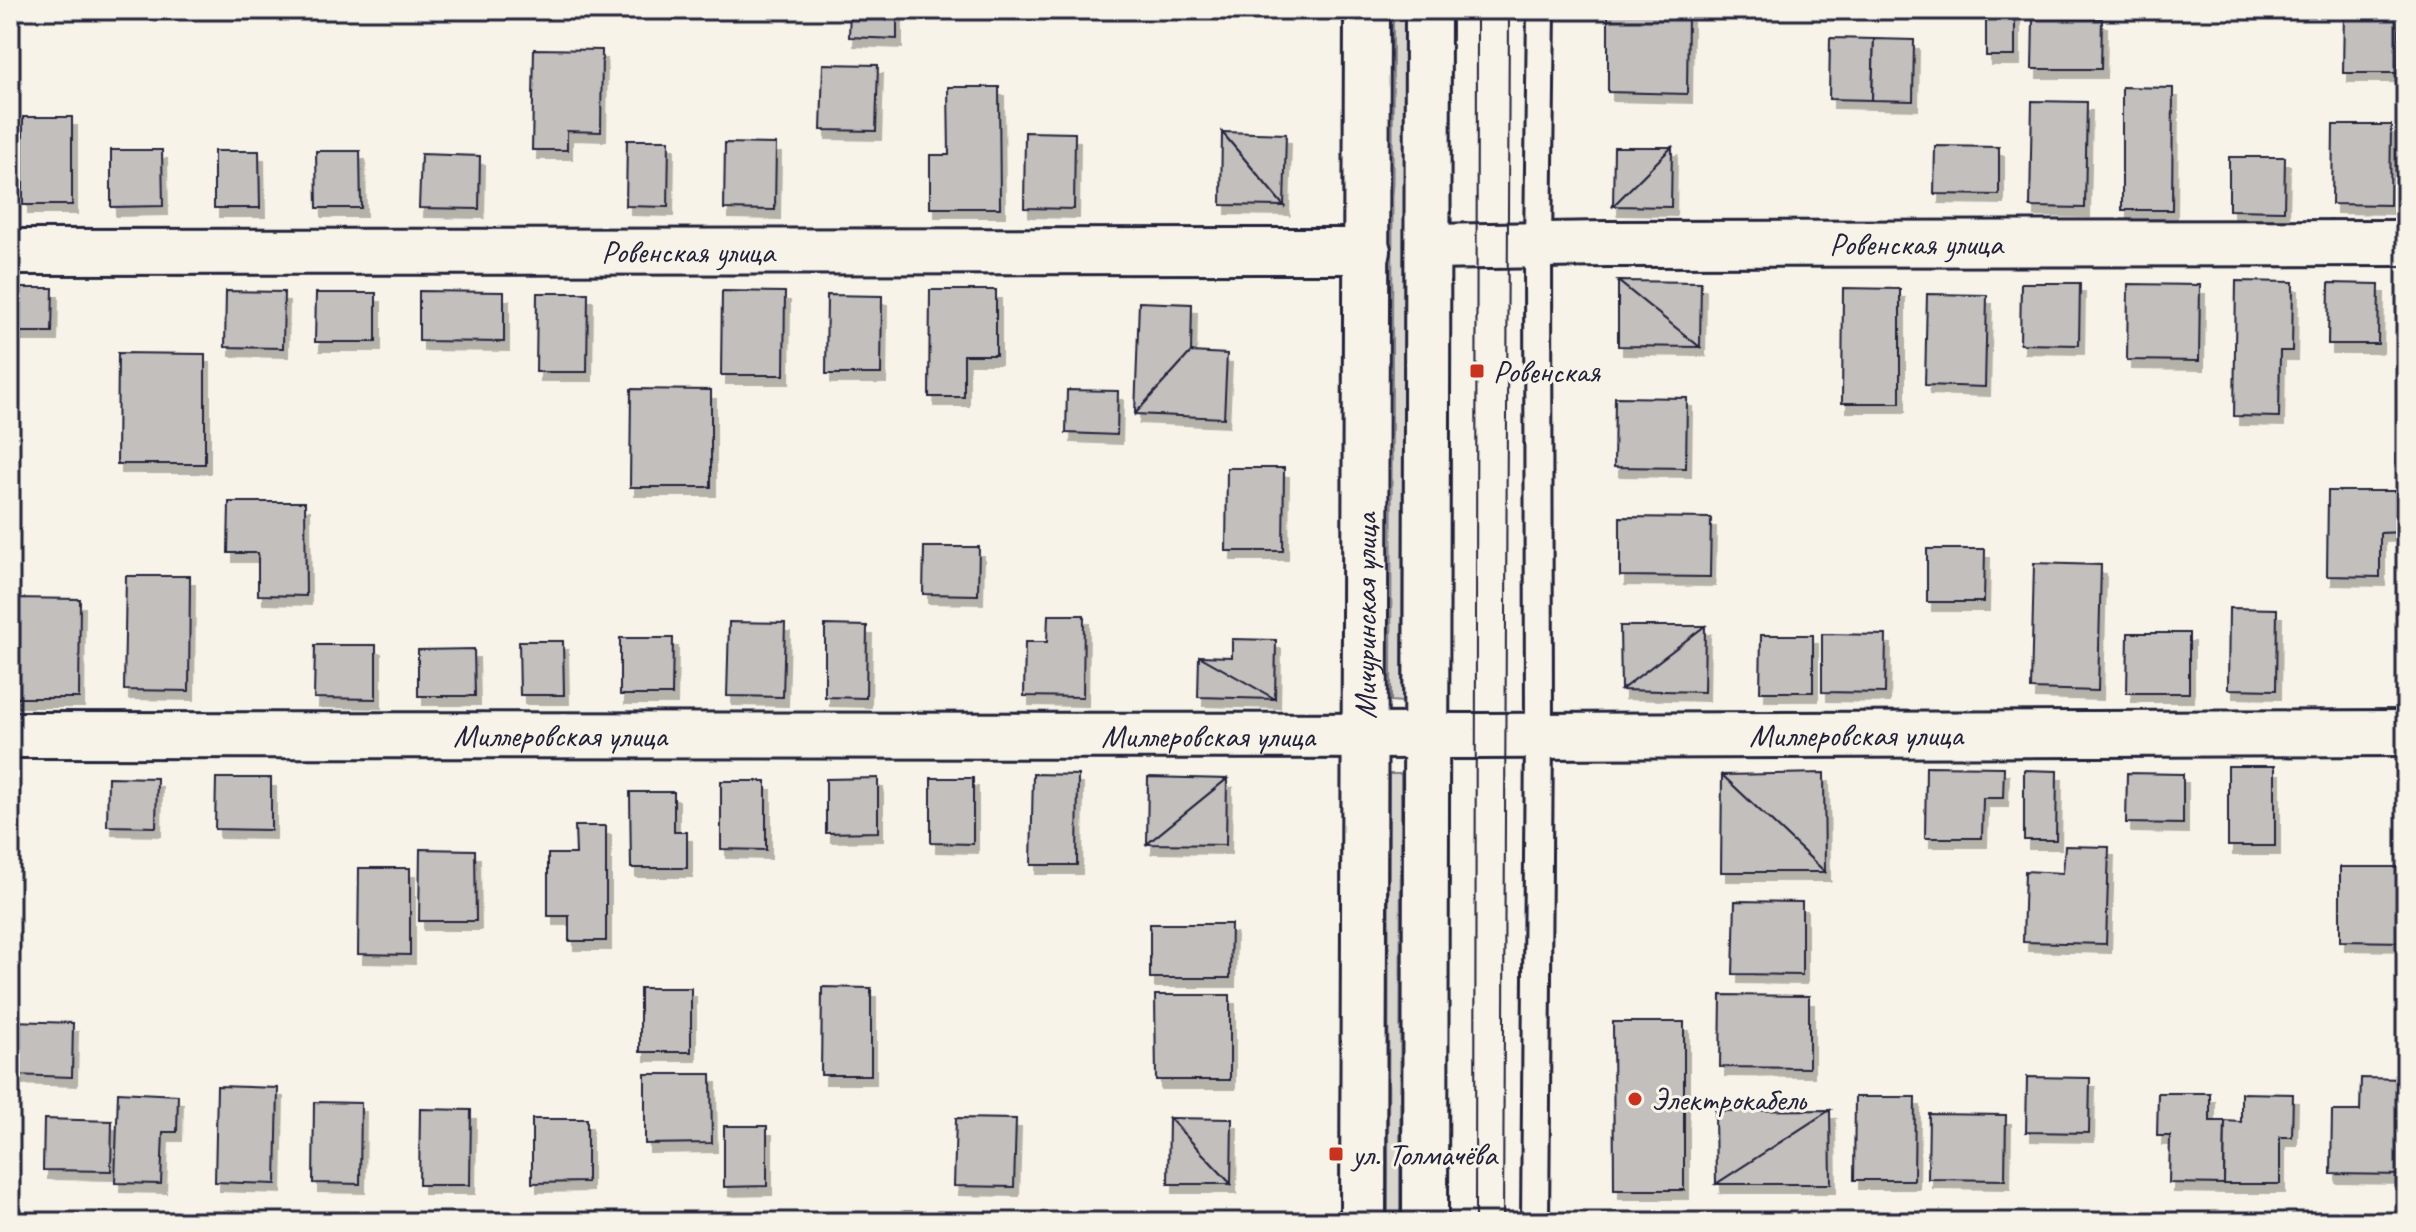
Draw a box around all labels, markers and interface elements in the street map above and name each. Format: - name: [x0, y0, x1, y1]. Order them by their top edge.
- street label: Ровенская улица: [1829, 224, 2005, 265]
- street label: Ровенская улица: [601, 231, 777, 273]
- place label: Ровенская: [1493, 351, 1601, 392]
- marker: Ровенская: [1468, 362, 1486, 380]
- street label: Мичуринская улица: [1345, 511, 1386, 719]
- street label: Миллеровская улица: [1749, 714, 1965, 756]
- street label: Миллеровская улица: [453, 715, 669, 756]
- street label: Миллеровская улица: [1101, 716, 1317, 757]
- place label: Электрокабель: [1651, 1079, 1808, 1120]
- marker: Электрокабель: [1626, 1090, 1644, 1108]
- place label: ул. Толмачёва: [1350, 1134, 1499, 1175]
- marker: ул. Толмачёва: [1327, 1145, 1345, 1163]

